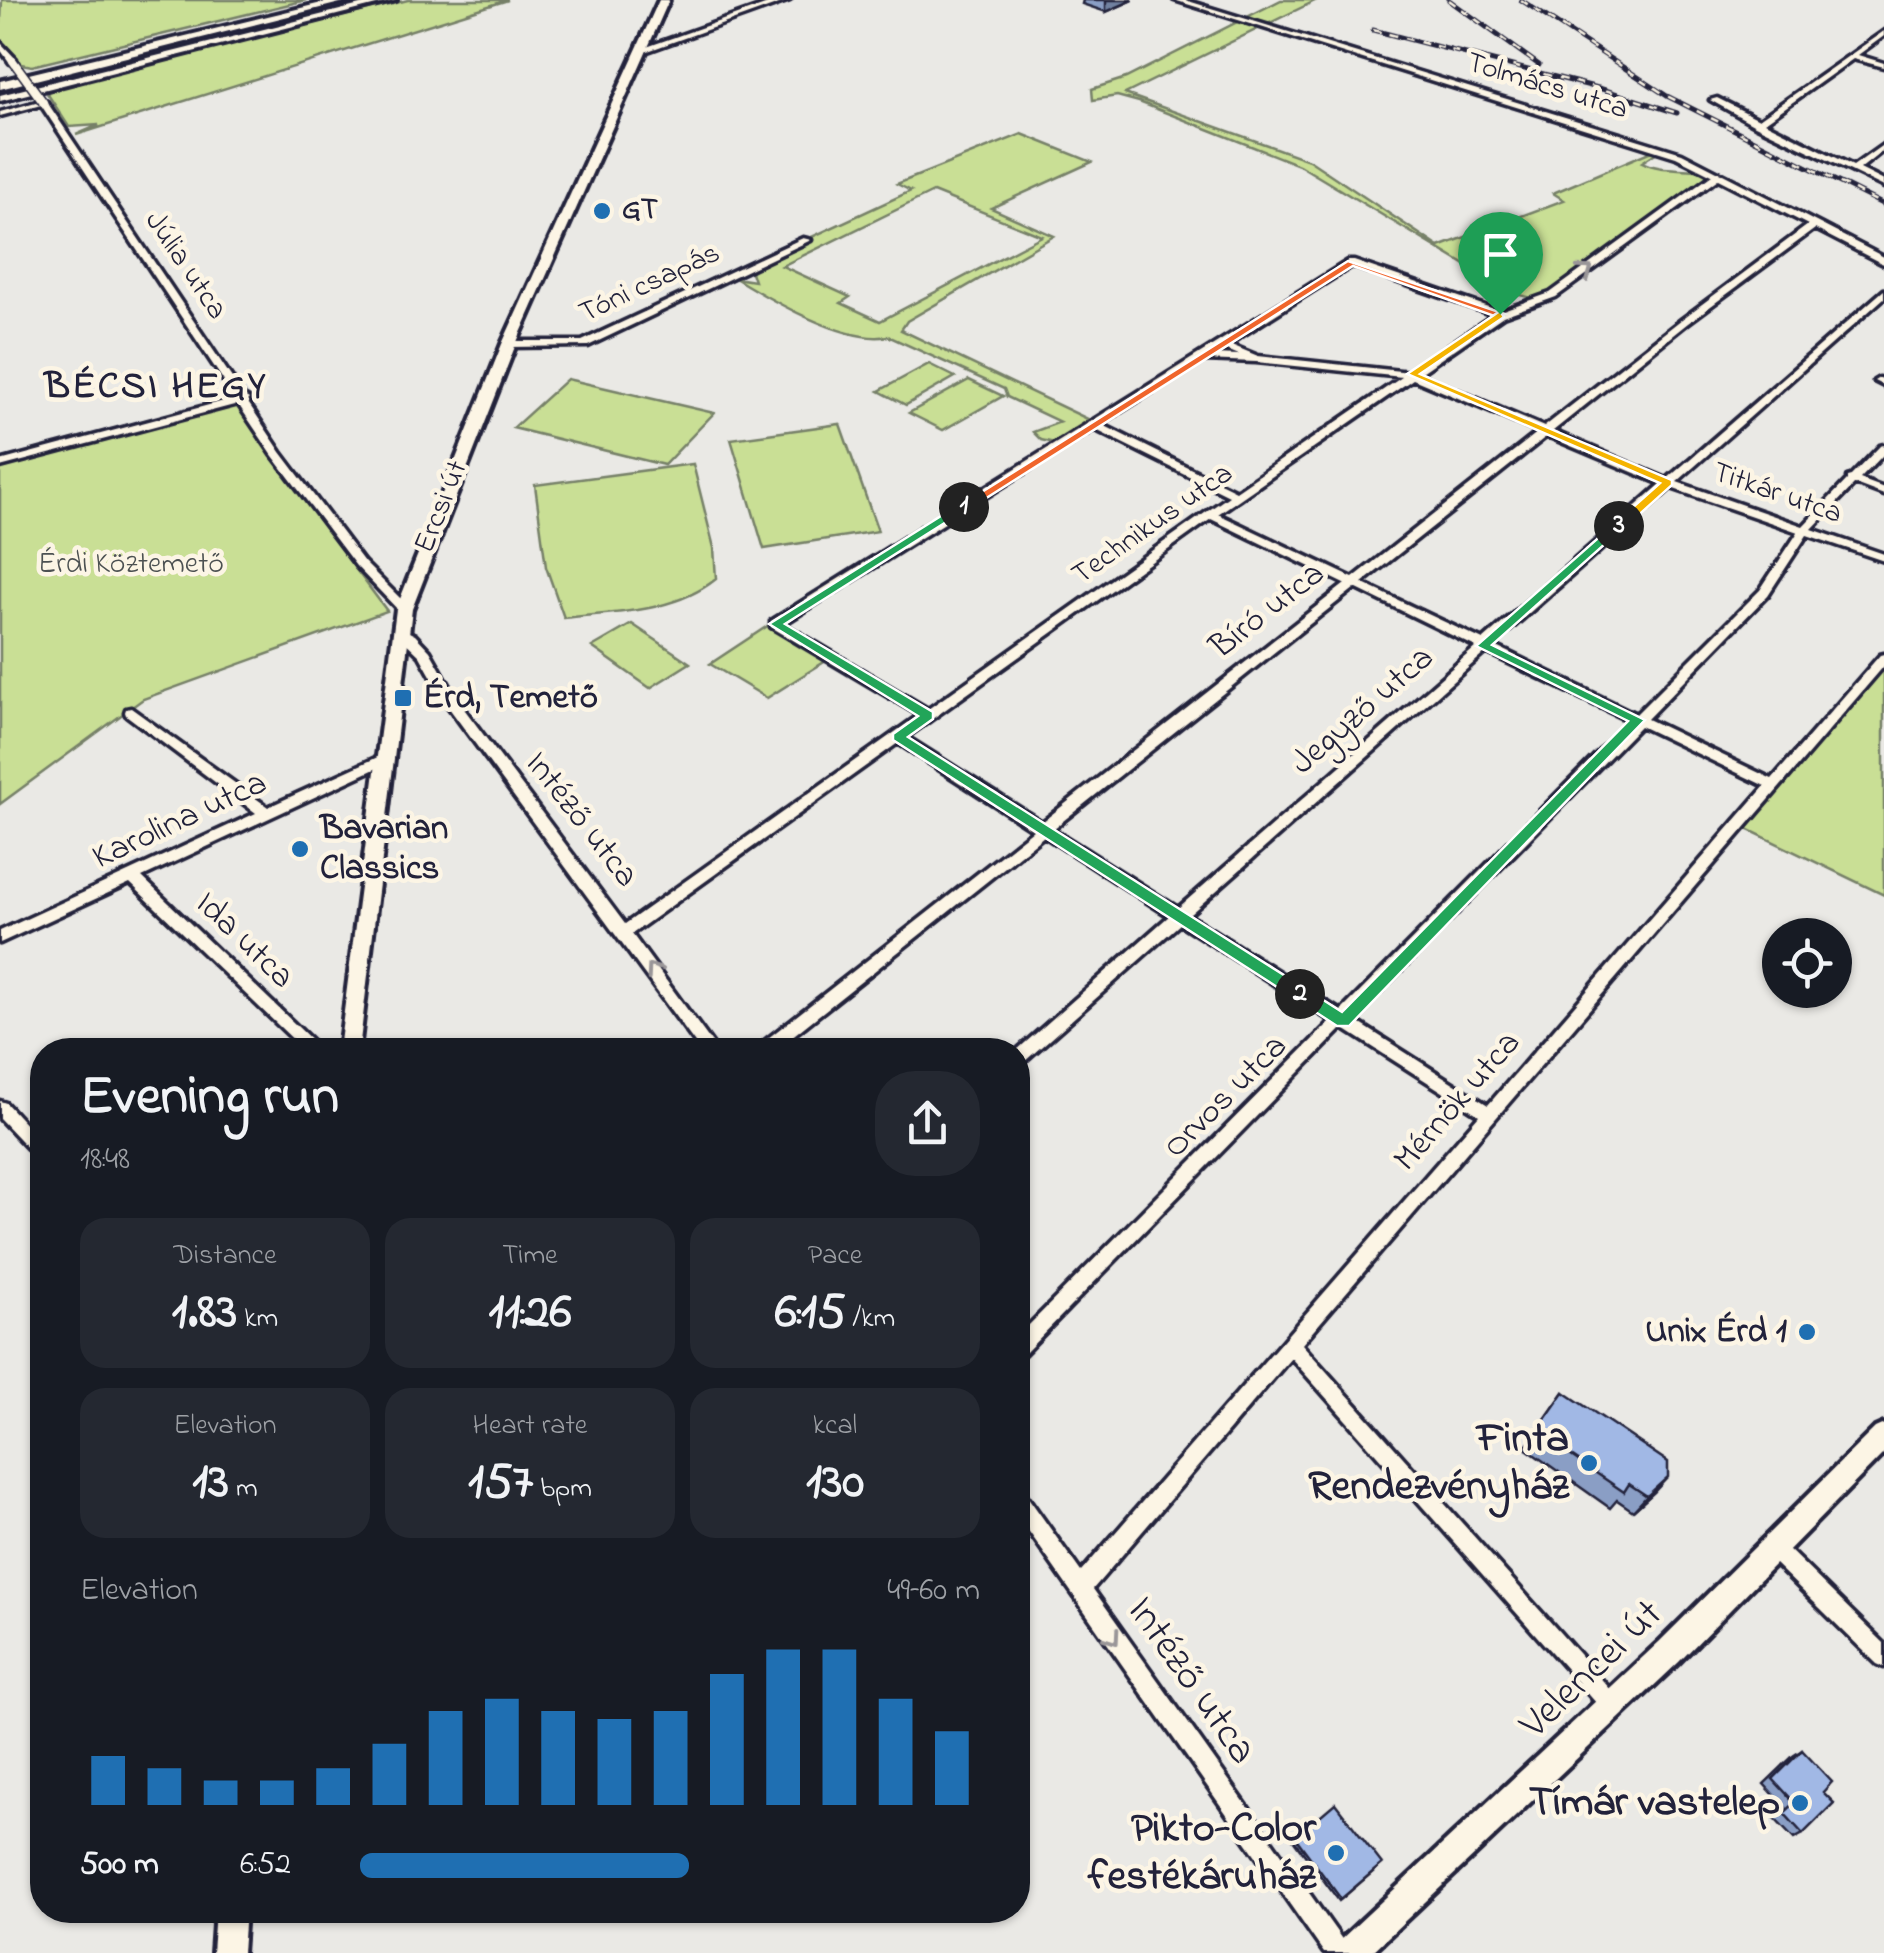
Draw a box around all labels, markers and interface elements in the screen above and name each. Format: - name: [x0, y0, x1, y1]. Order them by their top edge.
- street label: Tolmács utca: [1461, 42, 1633, 132]
- place label: GT: [622, 189, 658, 233]
- marker: GT: [591, 200, 613, 222]
- street label: Júlia utca: [133, 203, 237, 329]
- pin: [1458, 212, 1543, 315]
- icon: arrive: [1473, 227, 1528, 282]
- street label: Tóni csapás: [572, 232, 728, 336]
- one-way arrow: [1575, 265, 1594, 284]
- district label: BÉCSI HEGY: [42, 360, 268, 416]
- street label: Titkár utca: [1706, 451, 1848, 537]
- street label: Technikus utca: [1063, 453, 1243, 597]
- street label: Ercsi út: [404, 454, 480, 560]
- pin: 1: [939, 482, 989, 532]
- text: 1: [960, 486, 968, 527]
- pin: 3: [1594, 501, 1644, 551]
- text: 3: [1613, 505, 1625, 546]
- park label: Érdi Köztemető: [38, 543, 224, 587]
- street label: Bíró utca: [1199, 550, 1336, 673]
- street label: Jegyző utca: [1280, 634, 1446, 788]
- place label: Érd, Temető: [423, 673, 598, 724]
- marker: Érd, Temető: [392, 687, 414, 709]
- street label: Intéző utca: [511, 741, 651, 899]
- street label: Karolina utca: [84, 758, 276, 884]
- place label: Bavarian Classics: [318, 804, 448, 895]
- marker: Bavarian Classics: [289, 838, 311, 860]
- street label: Ida utca: [183, 880, 305, 1002]
- map controls: [1762, 918, 1852, 1008]
- button: locate: [1762, 918, 1852, 1008]
- one-way arrow: [647, 963, 665, 981]
- pin: 2: [1275, 969, 1325, 1019]
- text: 2: [1293, 973, 1307, 1014]
- street label: Mérnök utca: [1382, 1020, 1534, 1184]
- street label: Orvos utca: [1152, 1023, 1300, 1171]
- text: Evening run: [80, 1059, 339, 1139]
- button: share: [875, 1071, 980, 1176]
- text: 18:48: [80, 1137, 130, 1184]
- text: Distance: [173, 1236, 277, 1277]
- text: Time: [502, 1236, 558, 1277]
- text: Pace: [808, 1236, 862, 1277]
- text: 1.83: [172, 1277, 237, 1350]
- text: 11:26: [489, 1277, 571, 1350]
- text: 6:15: [775, 1277, 846, 1350]
- text: km: [237, 1299, 278, 1340]
- text: /km: [846, 1299, 895, 1340]
- place label: Unix Érd 1: [1645, 1307, 1787, 1358]
- marker: Unix Érd 1: [1796, 1321, 1818, 1343]
- text: Elevation: [174, 1406, 276, 1447]
- text: Heart rate: [473, 1406, 587, 1447]
- text: kcal: [813, 1406, 857, 1447]
- place label: Finta Rendezvényház: [1308, 1409, 1570, 1518]
- text: 13: [192, 1447, 229, 1520]
- text: 157: [468, 1447, 533, 1520]
- text: 130: [806, 1447, 864, 1520]
- marker: Finta Rendezvényház: [1578, 1452, 1600, 1474]
- text: m: [229, 1469, 258, 1510]
- text: bpm: [533, 1469, 592, 1510]
- text: Elevation: [80, 1568, 198, 1615]
- text: 49–60 m: [887, 1568, 980, 1615]
- street label: Intéző utca: [1111, 1585, 1271, 1777]
- street label: Velencei út: [1506, 1586, 1677, 1755]
- one-way arrow: [1101, 1626, 1119, 1645]
- place label: Tímár vastelep: [1529, 1773, 1780, 1834]
- marker: Tímár vastelep: [1789, 1792, 1811, 1814]
- place label: Pikto-Color festékáruház: [1087, 1799, 1317, 1908]
- text: 500 m: [80, 1842, 159, 1889]
- text: 6:52: [240, 1842, 291, 1889]
- marker: Pikto-Color festékáruház: [1325, 1842, 1347, 1864]

